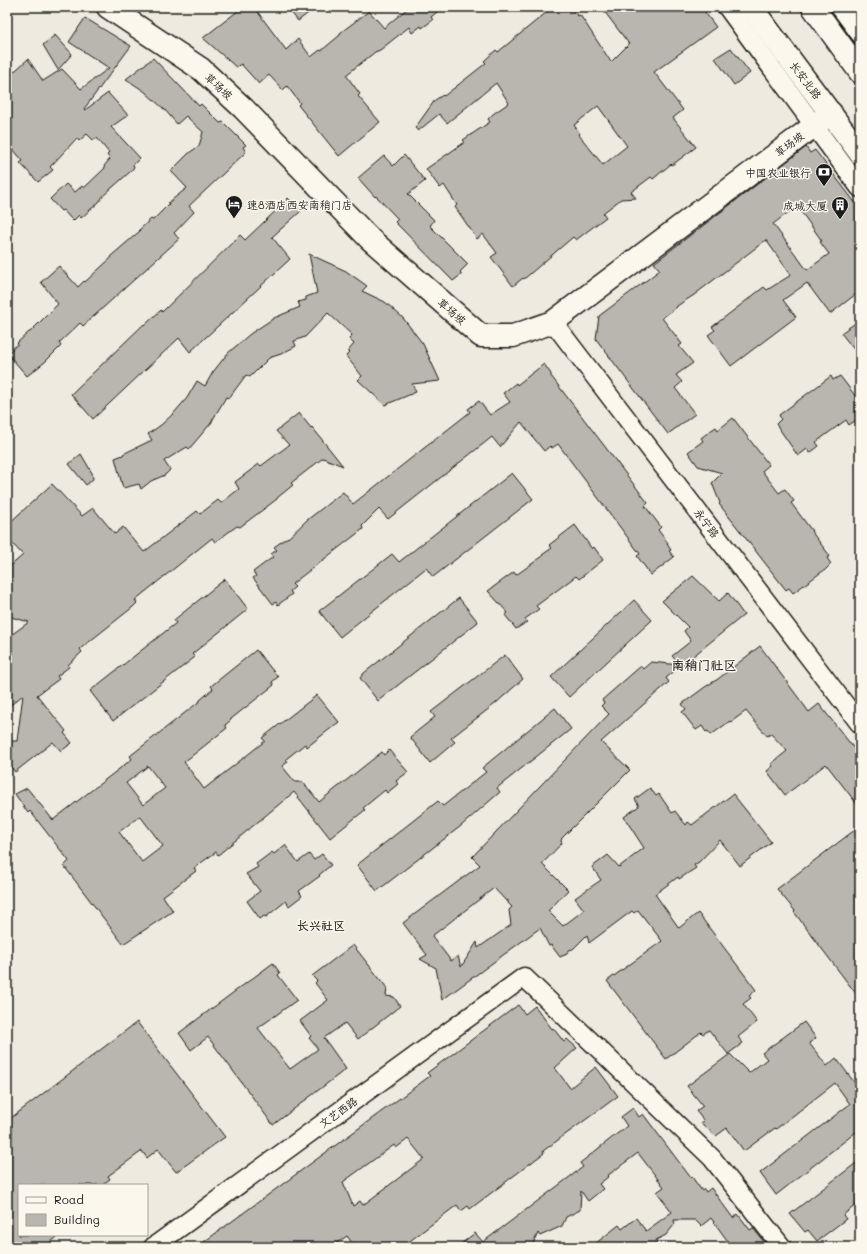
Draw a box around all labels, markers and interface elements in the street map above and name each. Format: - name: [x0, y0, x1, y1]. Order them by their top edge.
- street label: 长安北路: [787, 58, 825, 102]
- street label: 草场坡: [202, 69, 236, 103]
- street label: 草场坡: [771, 128, 807, 160]
- bank icon: 中国农业银行: [814, 162, 834, 187]
- place label: 中国农业银行: [745, 165, 811, 180]
- hotel icon: 速8酒店西安南稍门店: [224, 194, 244, 219]
- building icon: 成城大厦: [830, 195, 850, 220]
- place label: 速8酒店西安南稍门店: [247, 197, 353, 212]
- place label: 成城大厦: [783, 198, 827, 213]
- street label: 草场坡: [435, 295, 469, 327]
- street label: 永宁路: [691, 505, 723, 541]
- district label: 南稍门社区: [671, 656, 737, 673]
- district label: 长兴社区: [297, 917, 345, 933]
- street label: 文艺西路: [316, 1093, 360, 1131]
- legend: [18, 1184, 148, 1236]
- text: Road: [54, 1191, 84, 1207]
- text: Building: [54, 1211, 100, 1227]

